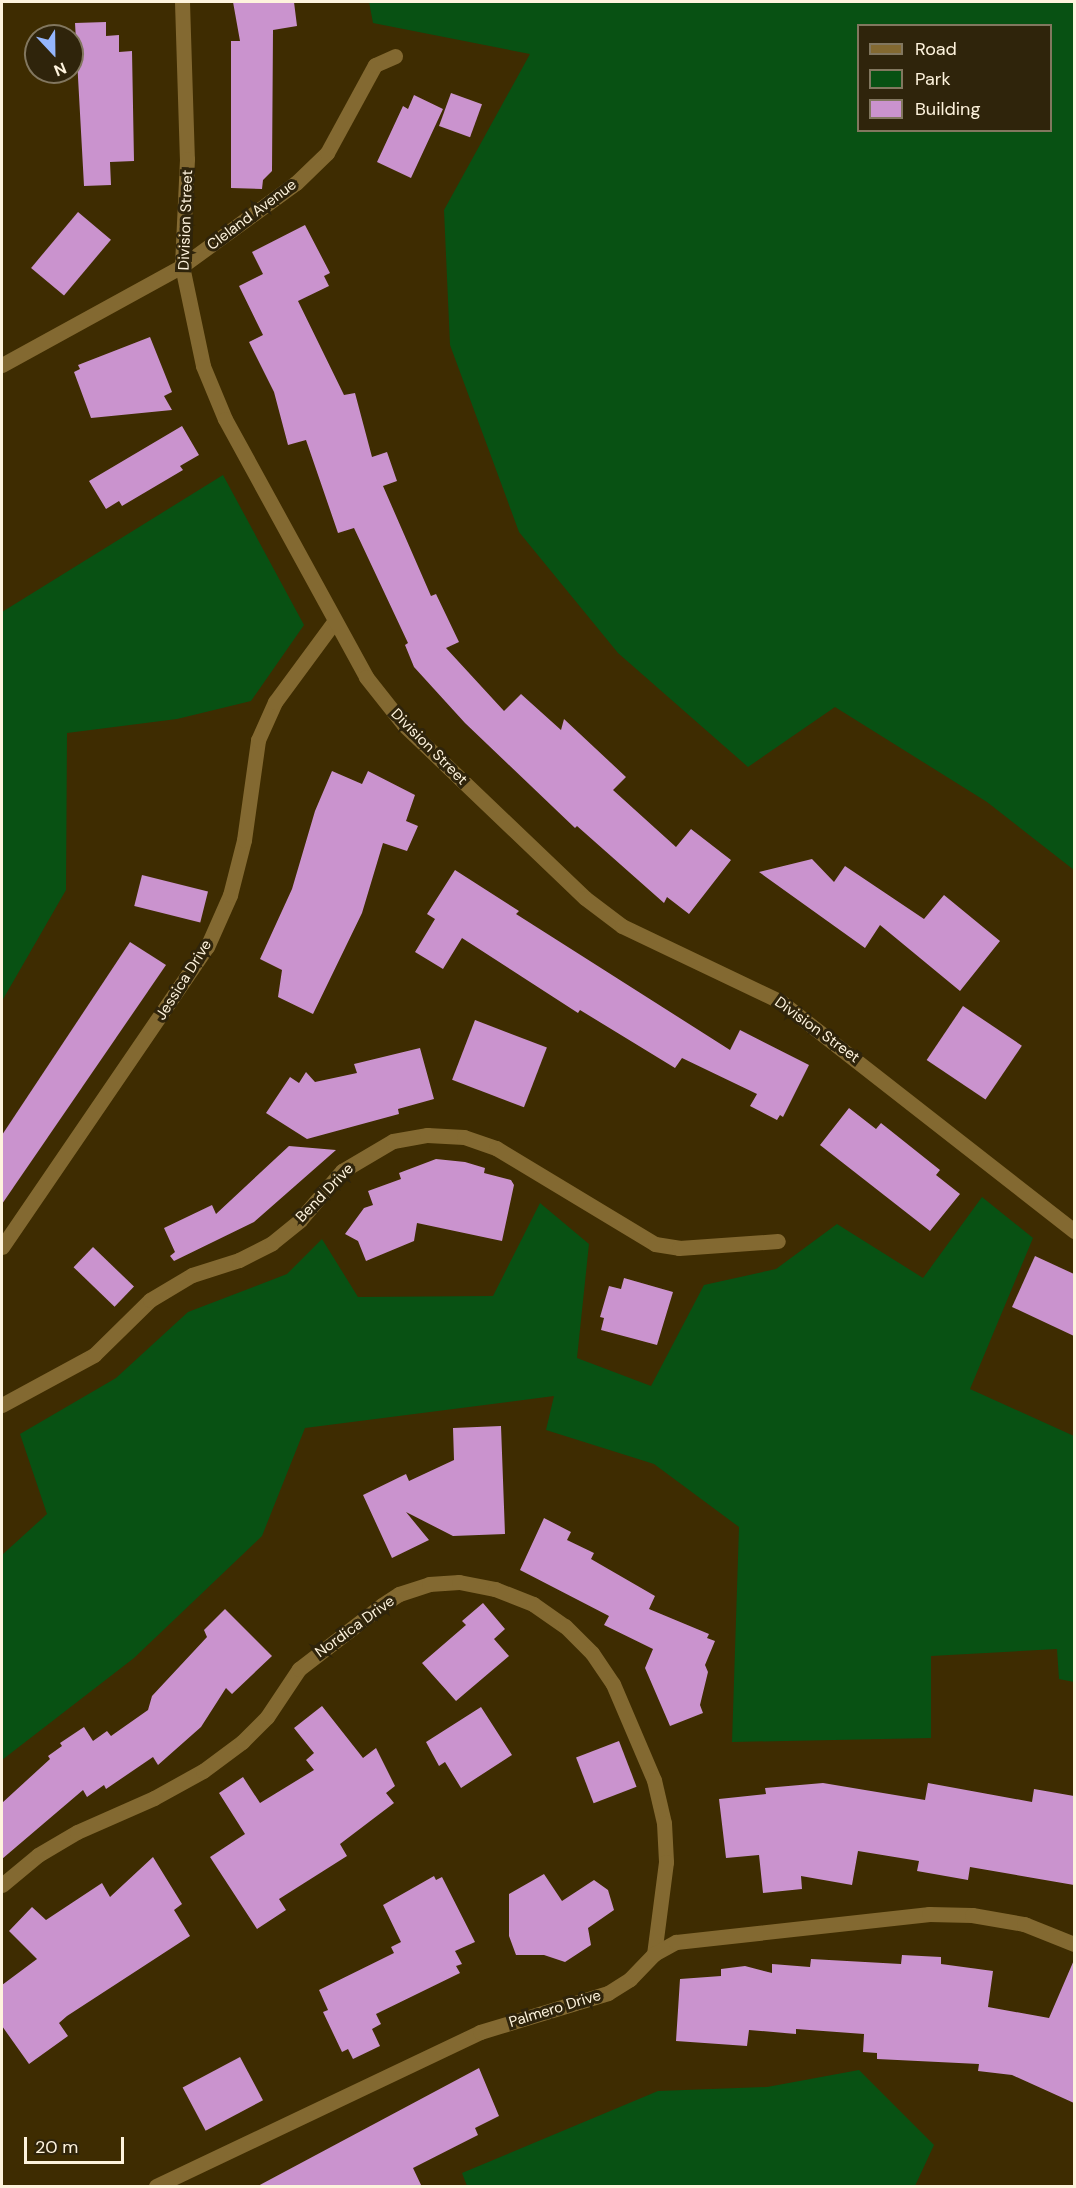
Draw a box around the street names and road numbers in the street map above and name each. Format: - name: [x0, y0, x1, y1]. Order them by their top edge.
- street label: Division Street: [175, 169, 197, 271]
- street label: Cleland Avenue: [204, 176, 300, 254]
- street label: Division Street: [387, 705, 471, 789]
- street label: Jessica Drive: [152, 937, 216, 1023]
- street label: Division Street: [771, 993, 863, 1067]
- street label: Bend Drive: [292, 1160, 358, 1226]
- street label: Nordica Drive: [312, 1592, 398, 1662]
- street label: Palmero Drive: [507, 1986, 603, 2032]

